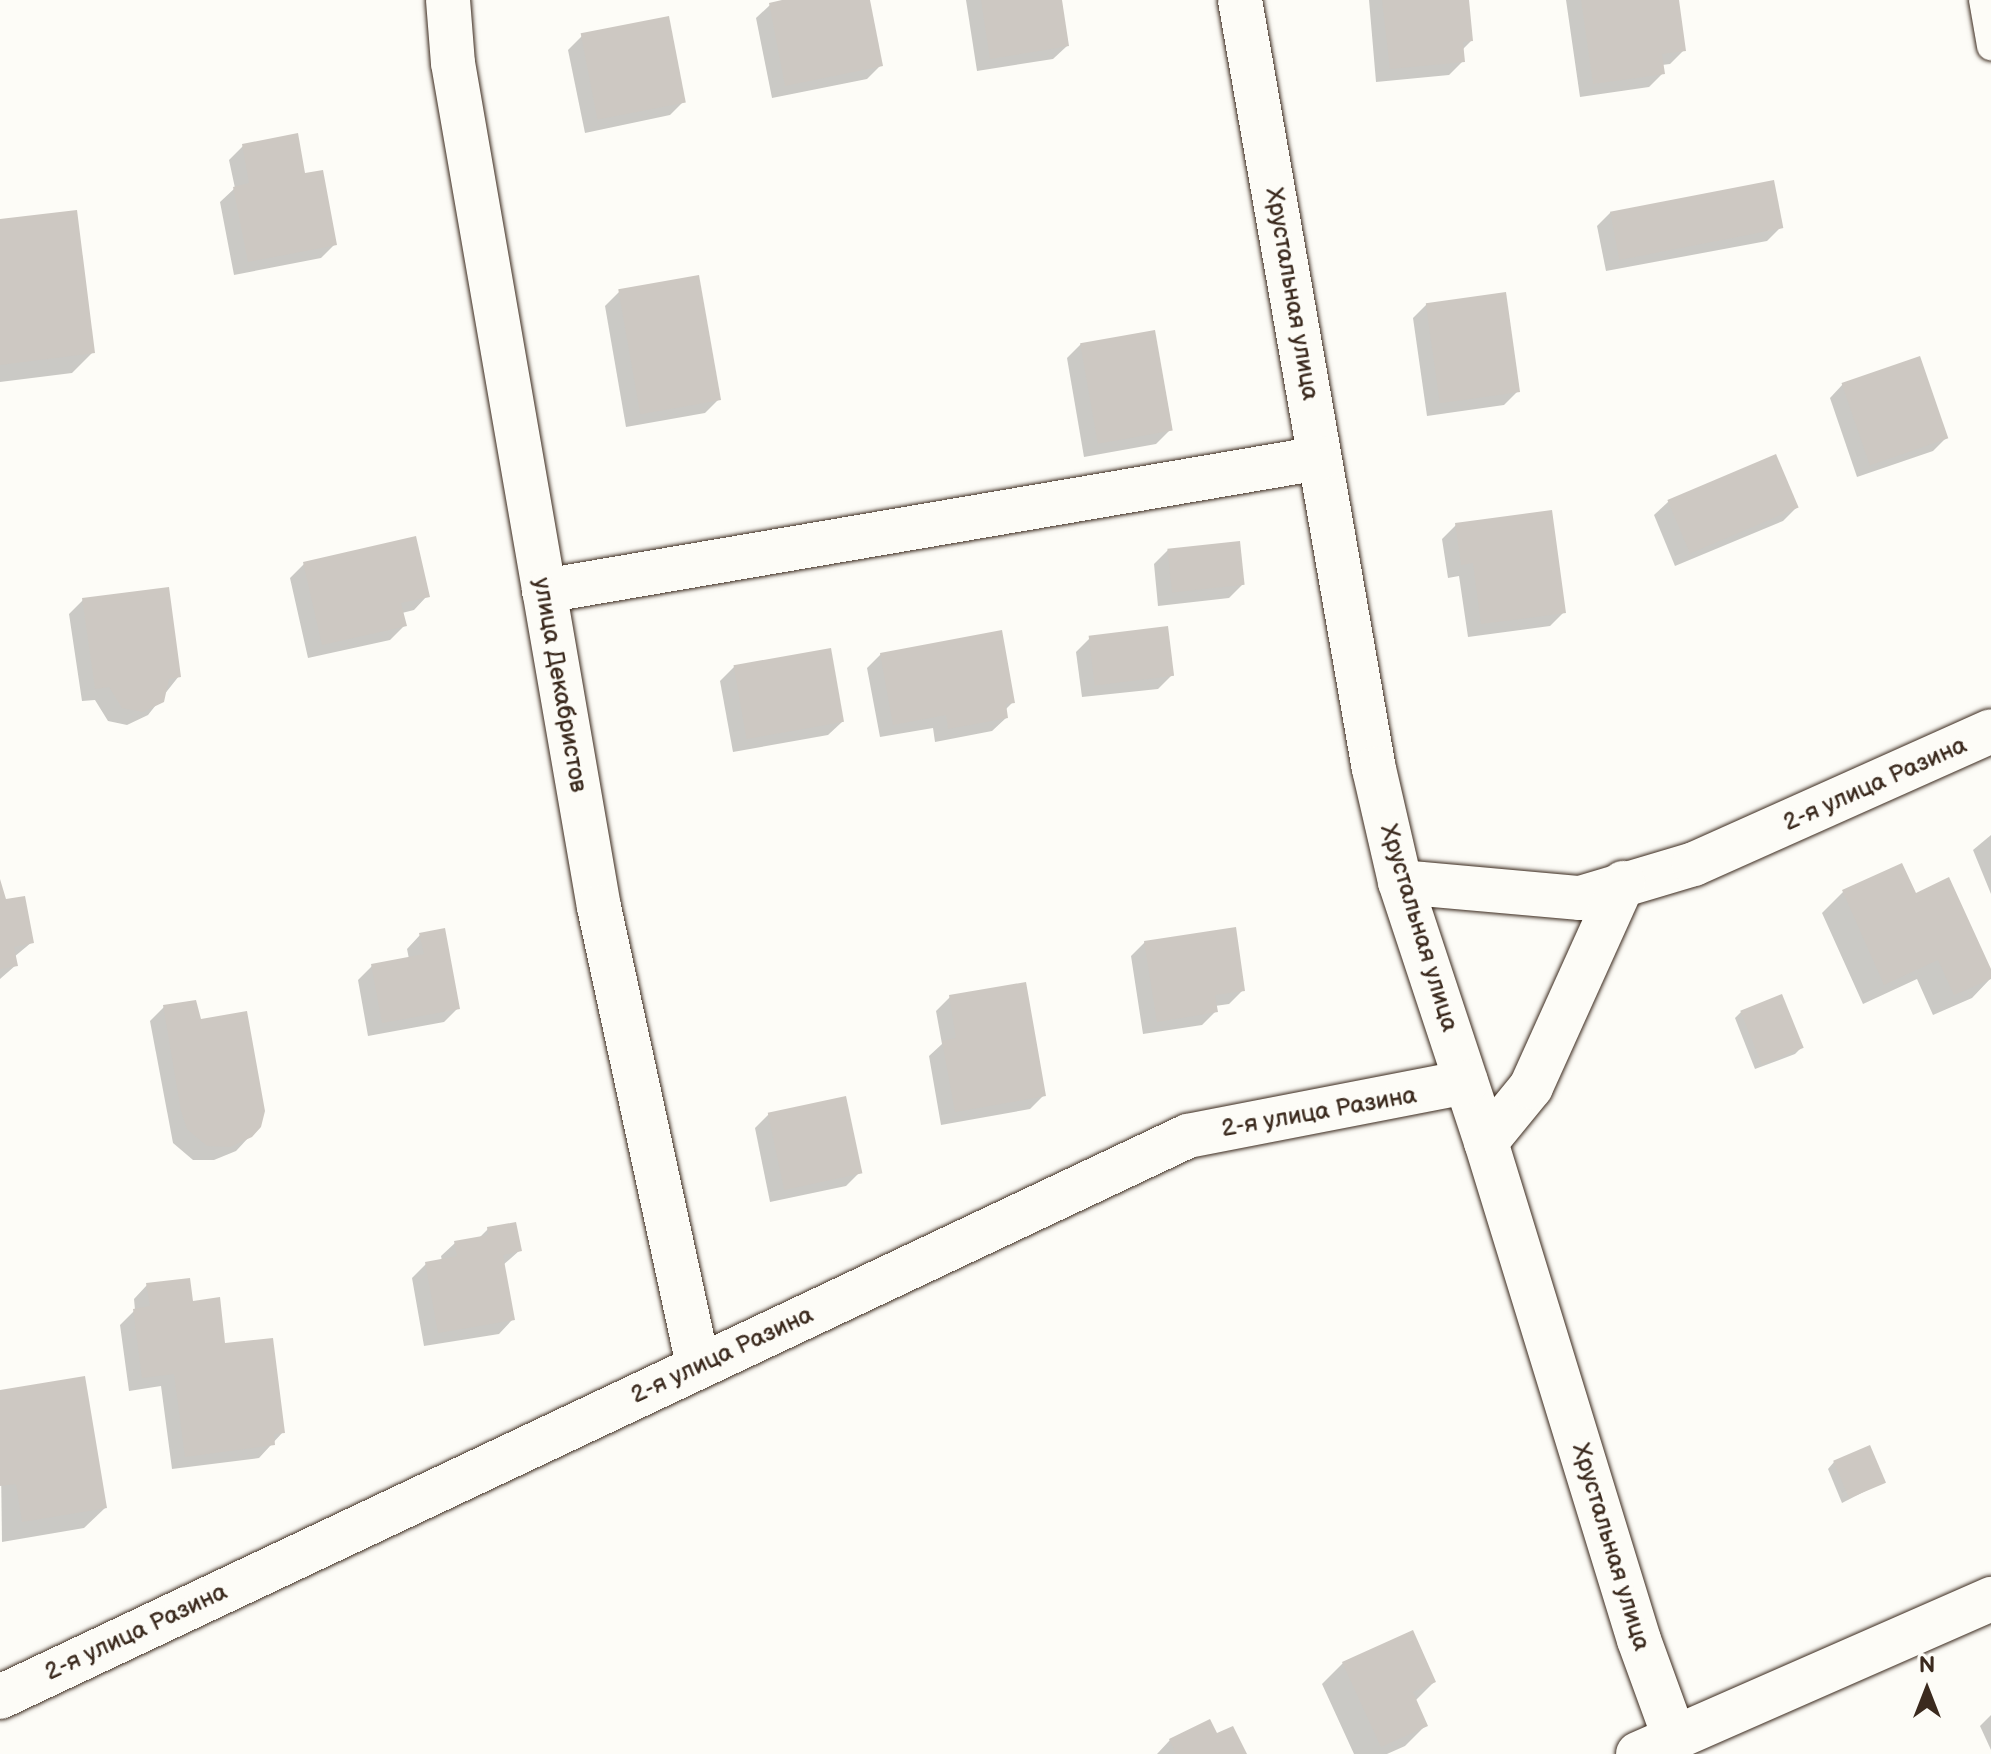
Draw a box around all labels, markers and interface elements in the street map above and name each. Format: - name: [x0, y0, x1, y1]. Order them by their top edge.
- street label: Хрустальная улица: [1259, 186, 1325, 402]
- street label: улица Декабристов: [527, 575, 593, 795]
- street label: 2-я улица Разина: [1779, 731, 1971, 837]
- street label: Хрустальная улица: [1374, 821, 1464, 1035]
- street label: 2-я улица Разина: [1219, 1081, 1419, 1143]
- street label: 2-я улица Разина: [626, 1300, 818, 1410]
- street label: Хрустальная улица: [1566, 1440, 1656, 1654]
- street label: 2-я улица Разина: [40, 1577, 232, 1687]
- north arrow: [1887, 1650, 1967, 1730]
- text: N: [1919, 1652, 1935, 1679]

